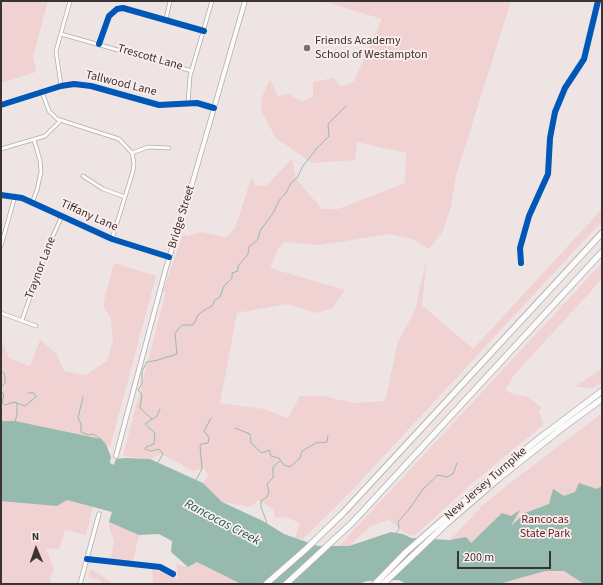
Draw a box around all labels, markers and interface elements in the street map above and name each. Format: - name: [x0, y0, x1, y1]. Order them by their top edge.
- place label: Friends Academy School of Westampton: [315, 34, 428, 62]
- street label: Trescott Lane: [116, 42, 184, 74]
- marker: Friends Academy School of Westampton: [302, 43, 312, 53]
- street label: Tallwood Lane: [84, 68, 158, 100]
- street label: Bridge Street: [166, 184, 198, 250]
- street label: Tiffany Lane: [58, 197, 120, 235]
- street label: Traynor Lane: [23, 235, 59, 301]
- street label: New Jersey Turnpike: [442, 444, 530, 524]
- water label: Rancocas Creek: [181, 497, 263, 549]
- park label: Rancocas State Park: [520, 513, 570, 541]
- north arrow: [16, 529, 56, 569]
- text: N: [32, 529, 39, 544]
- scale bar: [459, 543, 553, 569]
- text: 200 m: [464, 549, 494, 566]

